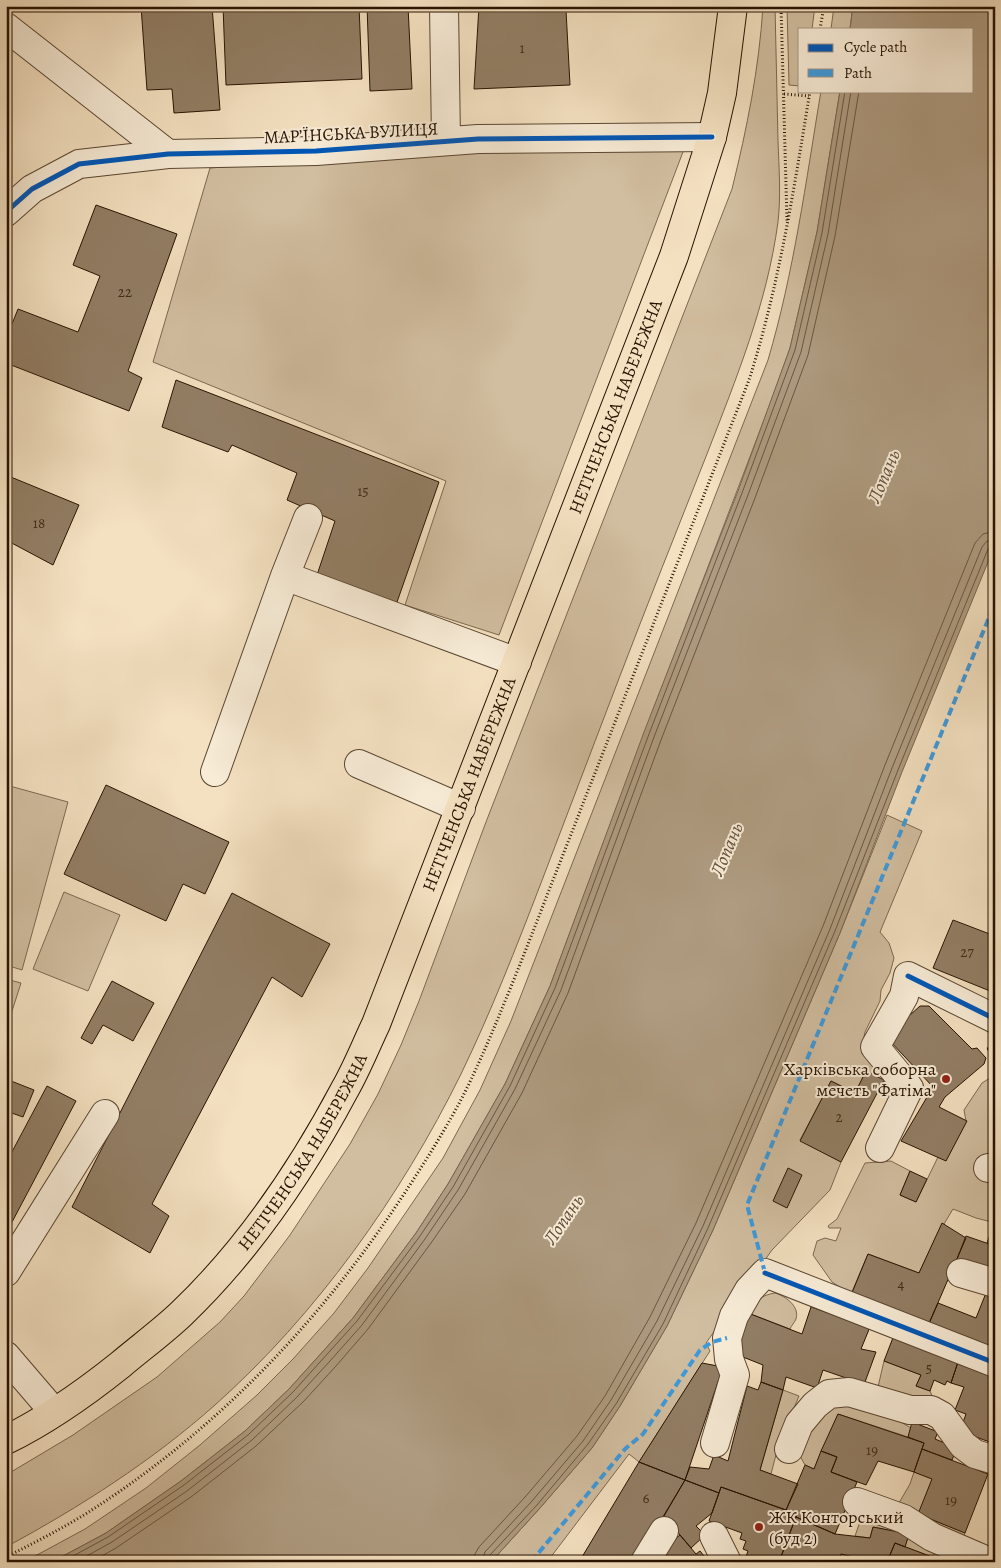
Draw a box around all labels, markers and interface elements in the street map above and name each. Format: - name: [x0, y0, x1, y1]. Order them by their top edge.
- legend: [798, 28, 974, 92]
- text: Cycle path: [844, 37, 907, 57]
- house number: 1: [519, 38, 525, 58]
- text: Path: [844, 63, 872, 83]
- street label: МАР’ЇНСЬКА ВУЛИЦЯ: [263, 116, 439, 150]
- house number: 22: [118, 282, 132, 302]
- street label: НЕТІЧЕНСЬКА НАБЕРЕЖНА: [563, 296, 668, 517]
- water label: Лопань: [861, 446, 907, 508]
- house number: 15: [357, 481, 369, 501]
- house number: 18: [33, 513, 45, 533]
- street label: НЕТІЧЕНСЬКА НАБЕРЕЖНА: [417, 673, 522, 895]
- water label: Лопань: [704, 819, 750, 881]
- house number: 27: [960, 942, 974, 962]
- street label: НЕТІЧЕНСЬКА НАБЕРЕЖНА: [232, 1049, 373, 1255]
- place label: Харківська соборна мечеть "Фатіма": [784, 1057, 937, 1102]
- marker: Харківська соборна мечеть "Фатіма": [940, 1073, 952, 1085]
- house number: 2: [835, 1107, 843, 1127]
- water label: Лопань: [537, 1189, 590, 1251]
- house number: 4: [898, 1274, 905, 1294]
- house number: 5: [926, 1358, 932, 1378]
- house number: 19: [866, 1440, 878, 1460]
- house number: 6: [643, 1488, 650, 1508]
- house number: 19: [945, 1490, 957, 1510]
- place label: ЖК Конторський (буд 2): [769, 1505, 904, 1550]
- marker: ЖК Конторський (буд 2): [753, 1521, 765, 1533]

